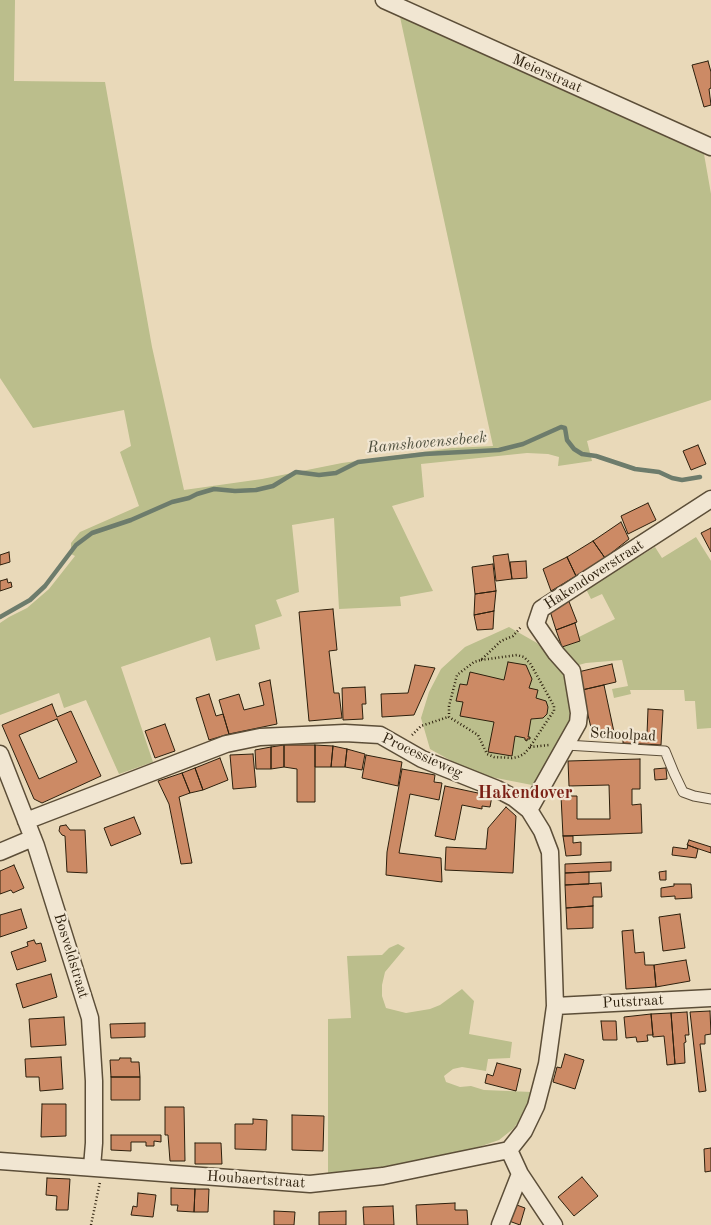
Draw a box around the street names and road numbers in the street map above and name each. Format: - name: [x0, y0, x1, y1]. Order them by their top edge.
- street label: Meierstraat: [509, 51, 585, 97]
- street label: Hakendoverstraat: [541, 536, 647, 614]
- street label: Schoolpad: [590, 724, 656, 746]
- street label: Processieweg: [379, 729, 465, 783]
- street label: Bosveldstraat: [49, 911, 93, 1001]
- street label: Putstraat: [602, 991, 664, 1013]
- street label: Houbaertstraat: [206, 1168, 306, 1192]

